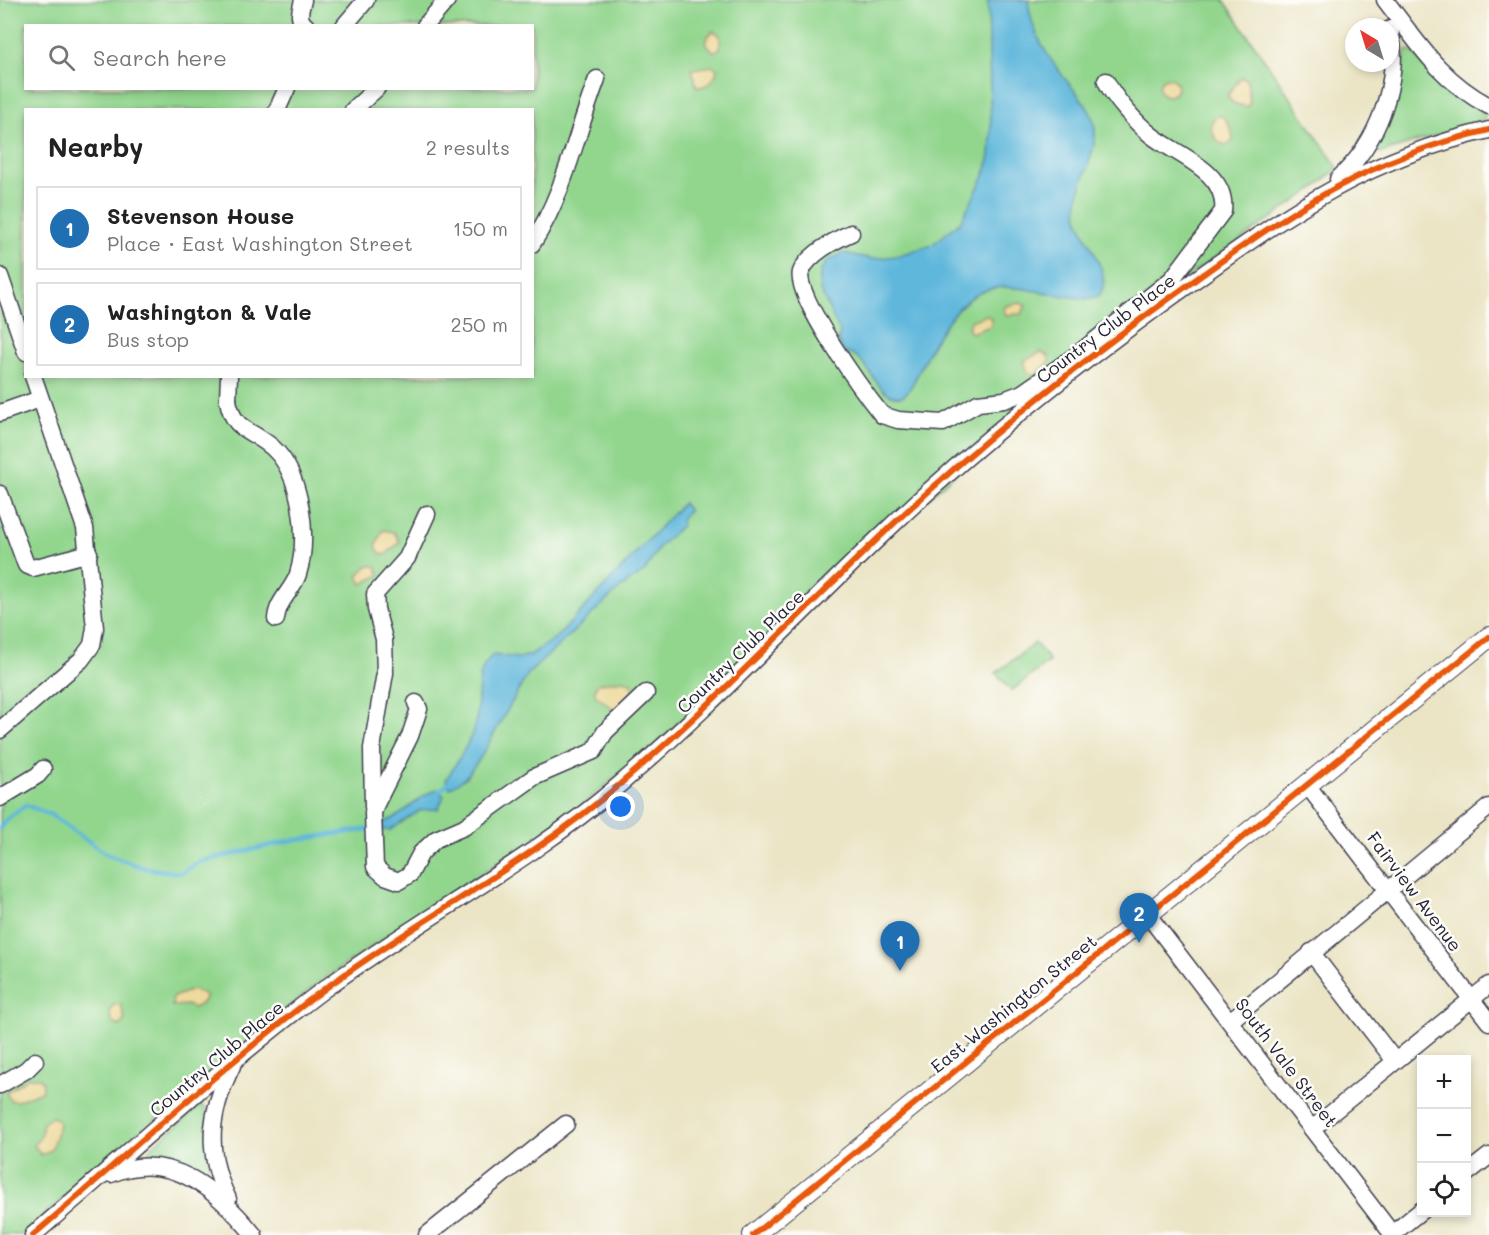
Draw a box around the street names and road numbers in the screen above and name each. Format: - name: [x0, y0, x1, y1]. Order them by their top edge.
- street label: Country Club Place: [1031, 268, 1180, 388]
- street label: Country Club Place: [671, 584, 809, 718]
- street label: Fairview Avenue: [1362, 827, 1468, 956]
- street label: East Washington Street: [925, 929, 1102, 1078]
- street label: South Vale Street: [1230, 993, 1343, 1132]
- street label: Country Club Place: [144, 995, 289, 1122]

